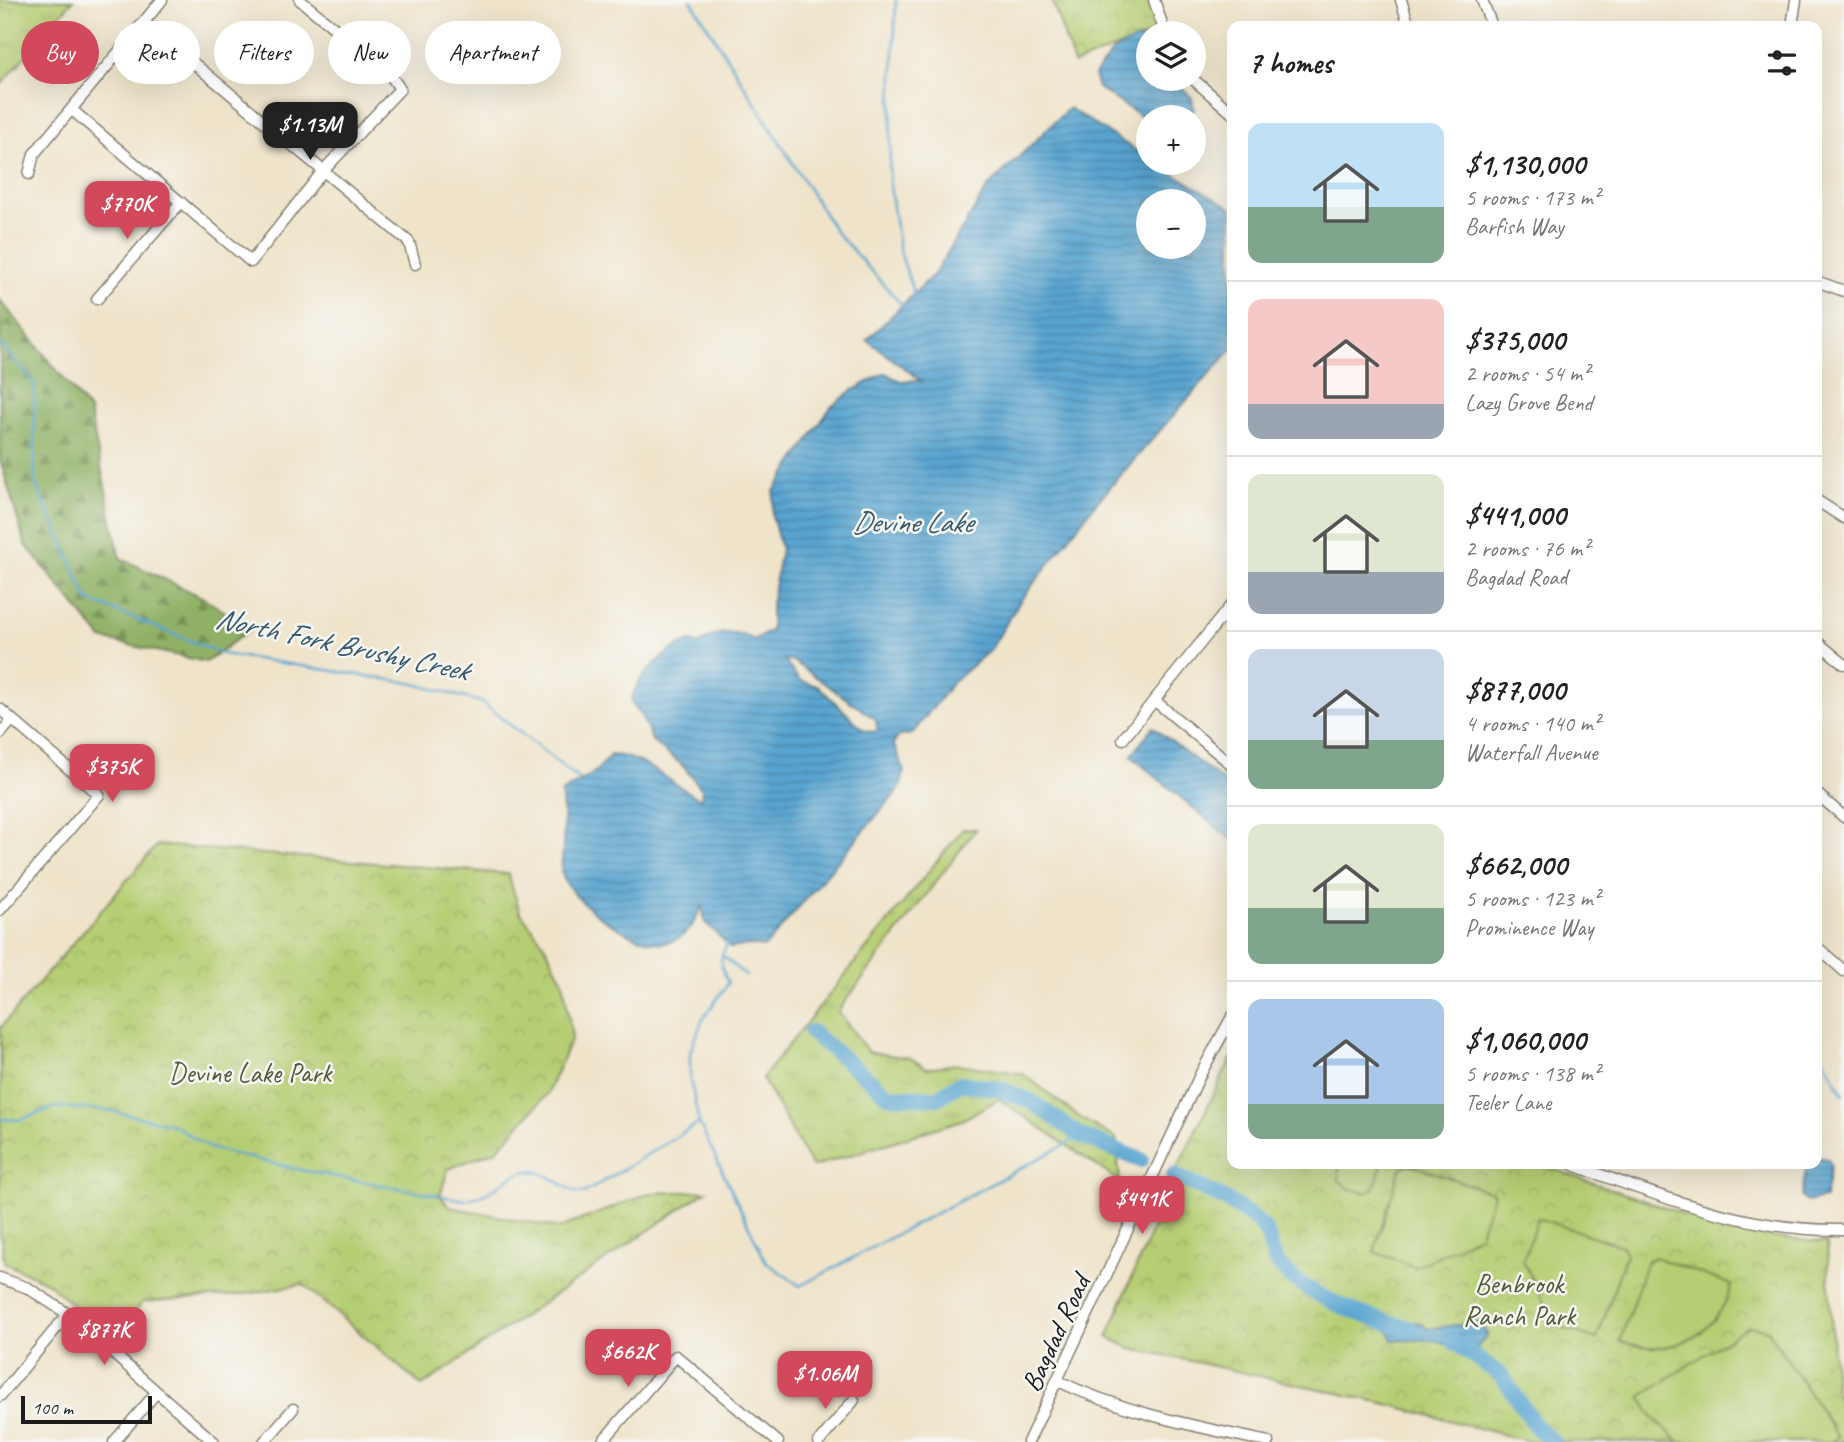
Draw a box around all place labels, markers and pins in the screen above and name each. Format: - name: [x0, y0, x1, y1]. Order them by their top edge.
- pin: $1.13M: [253, 102, 367, 162]
- pin: $770K: [78, 182, 176, 241]
- pin: $375K: [63, 744, 161, 804]
- pin: $441K: [1093, 1176, 1191, 1236]
- pin: $877K: [55, 1308, 153, 1367]
- pin: $662K: [579, 1330, 677, 1389]
- pin: $1.06M: [768, 1352, 882, 1411]

